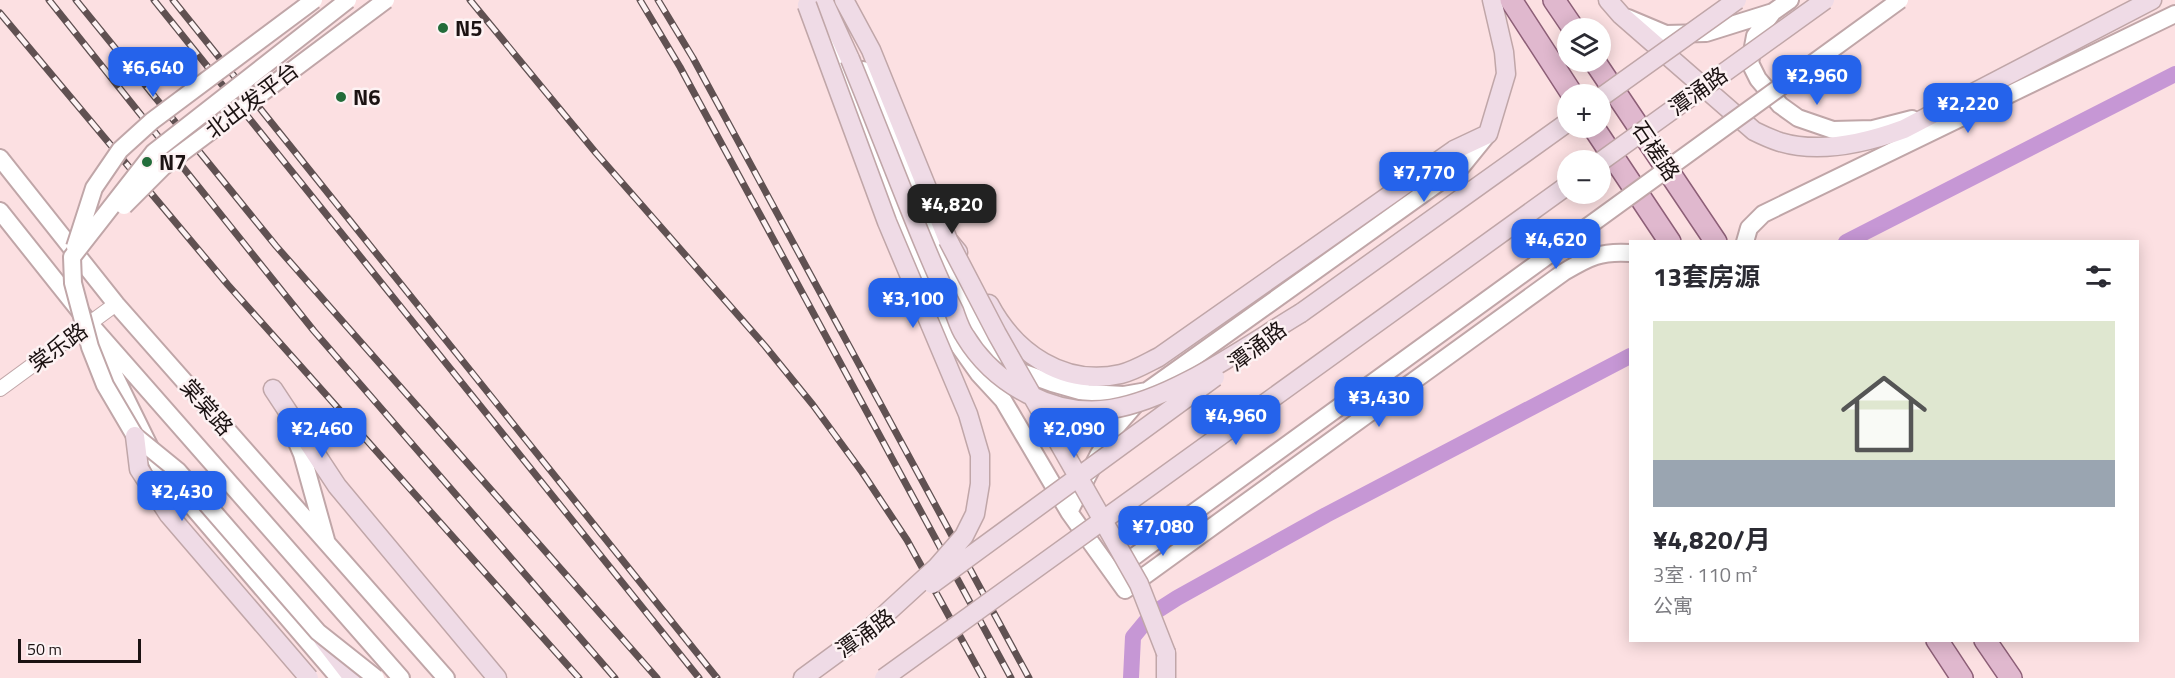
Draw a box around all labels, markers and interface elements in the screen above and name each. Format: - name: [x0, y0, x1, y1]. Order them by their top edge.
- place label: N5: [455, 11, 483, 45]
- map controls: [1557, 18, 1611, 204]
- button: layers: [1557, 18, 1611, 72]
- marker: N5: [436, 21, 450, 35]
- pin: ¥6,640: [104, 47, 202, 98]
- text: ¥6,640: [122, 51, 184, 82]
- street label: 北出发平台: [198, 53, 306, 147]
- pin: ¥2,960: [1768, 55, 1866, 106]
- street label: 潭涌路: [1661, 58, 1735, 124]
- text: ¥2,960: [1786, 59, 1848, 90]
- place label: N6: [353, 80, 381, 114]
- pin: ¥2,220: [1919, 83, 2017, 134]
- button: +: [1557, 84, 1611, 138]
- text: ¥2,220: [1937, 87, 1999, 118]
- marker: N6: [334, 90, 348, 104]
- street label: 石槎路: [1623, 114, 1689, 188]
- place label: N7: [159, 145, 187, 179]
- button: −: [1557, 150, 1611, 204]
- pin: ¥7,770: [1375, 152, 1473, 203]
- marker: N7: [140, 155, 154, 169]
- text: ¥7,770: [1393, 156, 1455, 187]
- pin: ¥4,820: [903, 184, 1001, 235]
- text: ¥4,820: [921, 188, 983, 219]
- pin: ¥4,620: [1507, 219, 1605, 270]
- text: ¥4,620: [1525, 223, 1587, 254]
- text: 13套房源: [1653, 257, 1760, 296]
- icon: filters: [2082, 260, 2115, 293]
- pin: ¥3,100: [864, 278, 962, 329]
- text: ¥3,100: [882, 282, 944, 313]
- street label: 潭涌路: [1220, 313, 1294, 379]
- street label: 棠乐路: [21, 314, 95, 380]
- icon: home: [1830, 360, 1938, 468]
- street label: 棠棠路: [173, 371, 241, 443]
- pin: ¥3,430: [1330, 377, 1428, 428]
- text: ¥3,430: [1348, 381, 1410, 412]
- pin: ¥4,960: [1187, 395, 1285, 446]
- text: ¥4,960: [1205, 399, 1267, 430]
- pin: ¥2,460: [273, 408, 371, 459]
- pin: ¥2,090: [1025, 408, 1123, 459]
- text: ¥2,460: [291, 412, 353, 443]
- text: ¥2,090: [1043, 412, 1105, 443]
- pin: ¥2,430: [133, 471, 231, 522]
- text: ¥2,430: [151, 475, 213, 506]
- pin: ¥7,080: [1114, 506, 1212, 557]
- text: ¥7,080: [1132, 510, 1194, 541]
- text: ¥4,820/月: [1653, 520, 1771, 559]
- text: 3室 · 110 m²: [1653, 559, 1758, 590]
- text: 公寓: [1653, 590, 1693, 621]
- street label: 潭涌路: [828, 600, 902, 666]
- scale bar: [18, 636, 141, 664]
- text: 50 m: [27, 637, 62, 661]

